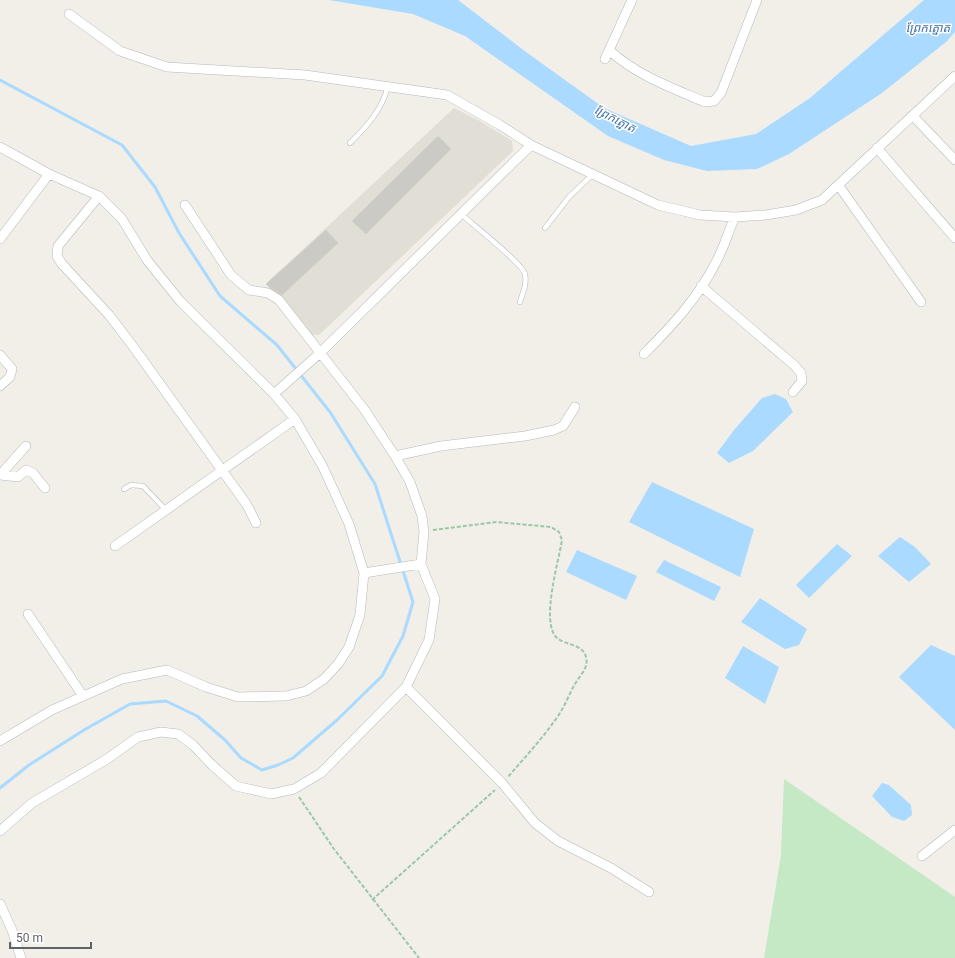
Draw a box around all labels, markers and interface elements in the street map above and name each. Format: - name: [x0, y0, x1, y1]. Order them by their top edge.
- water label: ព្រែកត្នោត: [906, 21, 952, 35]
- water label: ព្រែកត្នោត: [592, 103, 639, 136]
- scale bar: [10, 924, 91, 950]
- text: 50 m: [16, 931, 43, 945]

